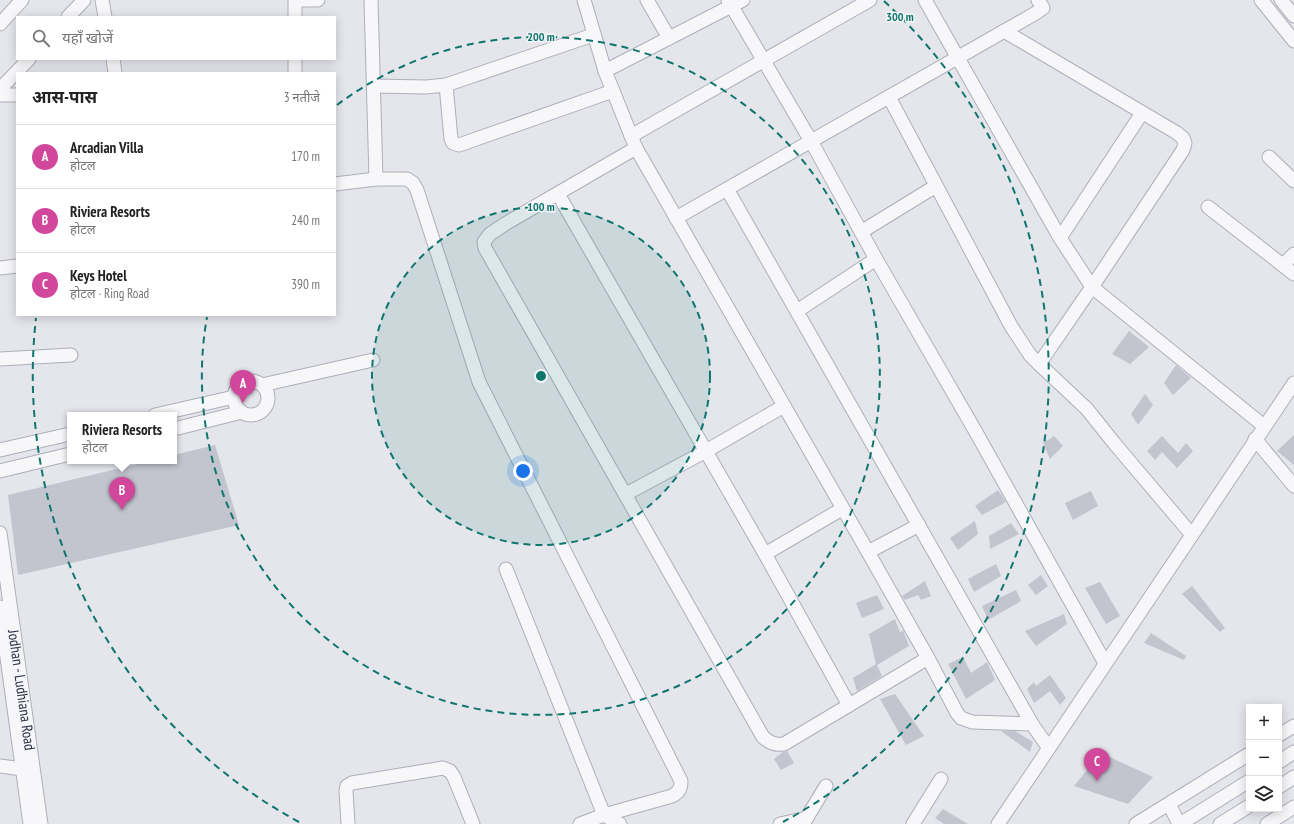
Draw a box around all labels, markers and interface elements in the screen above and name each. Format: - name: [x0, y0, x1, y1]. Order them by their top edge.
- text: 300 m: [886, 9, 914, 24]
- search box: [16, 16, 336, 60]
- icon: search: [30, 27, 52, 49]
- text: यहाँ खोजें: [62, 28, 113, 47]
- text: 200 m: [527, 29, 555, 44]
- text: आस-पास: [32, 86, 97, 108]
- text: 3 नतीजे: [284, 89, 320, 106]
- text: Arcadian Villa: [70, 138, 143, 157]
- text: A: [42, 148, 48, 165]
- text: 170 m: [291, 148, 320, 165]
- text: होटल: [70, 157, 96, 174]
- text: 100 m: [527, 199, 555, 214]
- text: Riviera Resorts: [70, 202, 150, 221]
- text: B: [42, 212, 48, 229]
- text: 240 m: [291, 212, 320, 229]
- text: होटल: [70, 221, 96, 238]
- text: Keys Hotel: [70, 266, 127, 285]
- text: C: [42, 276, 48, 293]
- text: 390 m: [291, 276, 320, 293]
- text: होटल · Ring Road: [70, 285, 149, 302]
- centre of rings: [534, 369, 548, 383]
- pin: A: [230, 370, 256, 403]
- popup: [67, 412, 177, 464]
- text: Riviera Resorts: [82, 420, 162, 439]
- text: होटल: [82, 439, 108, 456]
- your location: [513, 461, 533, 481]
- pin: B: [109, 477, 135, 510]
- street label: Jodhan - Ludhiana Road: [4, 627, 40, 752]
- map controls: [1246, 704, 1282, 812]
- button: +: [1246, 704, 1282, 740]
- button: −: [1246, 740, 1282, 776]
- pin: C: [1084, 748, 1110, 781]
- button: layers: [1246, 776, 1282, 812]

